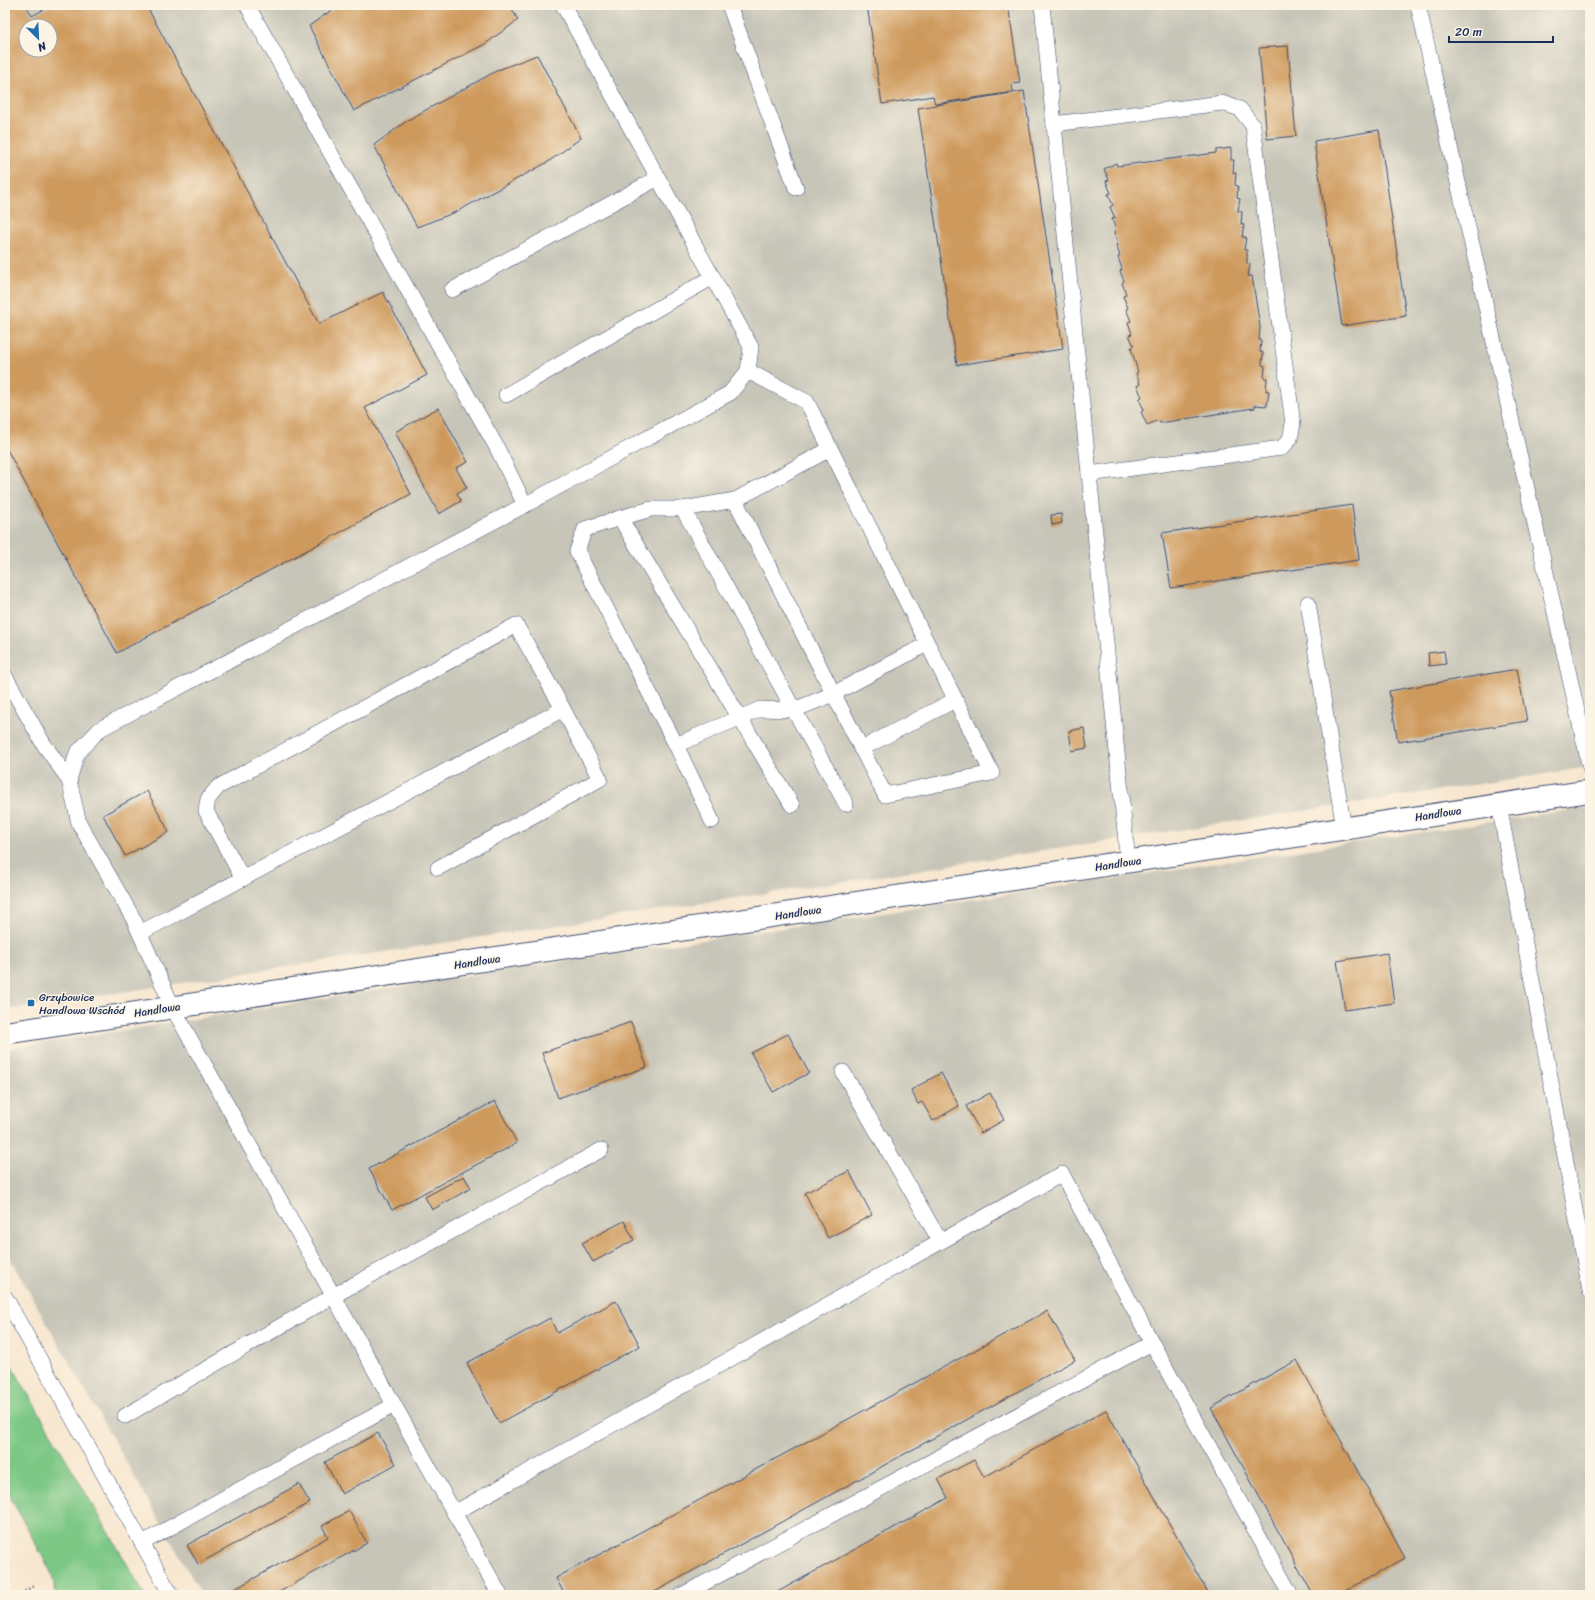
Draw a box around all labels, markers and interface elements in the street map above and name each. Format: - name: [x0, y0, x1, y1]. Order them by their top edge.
- north arrow: [18, 18, 58, 58]
- scale bar: [1449, 18, 1553, 44]
- text: 20 m: [1455, 21, 1482, 43]
- text: N: [34, 36, 50, 57]
- street label: Handlowa: [1413, 801, 1463, 827]
- street label: Handlowa: [1093, 851, 1143, 877]
- street label: Handlowa: [773, 900, 823, 926]
- street label: Handlowa: [452, 949, 502, 975]
- place label: Grzybowice Handlowa Wschód: [39, 988, 126, 1020]
- street label: Handlowa: [132, 997, 182, 1023]
- marker: Grzybowice Handlowa Wschód: [26, 998, 36, 1008]

